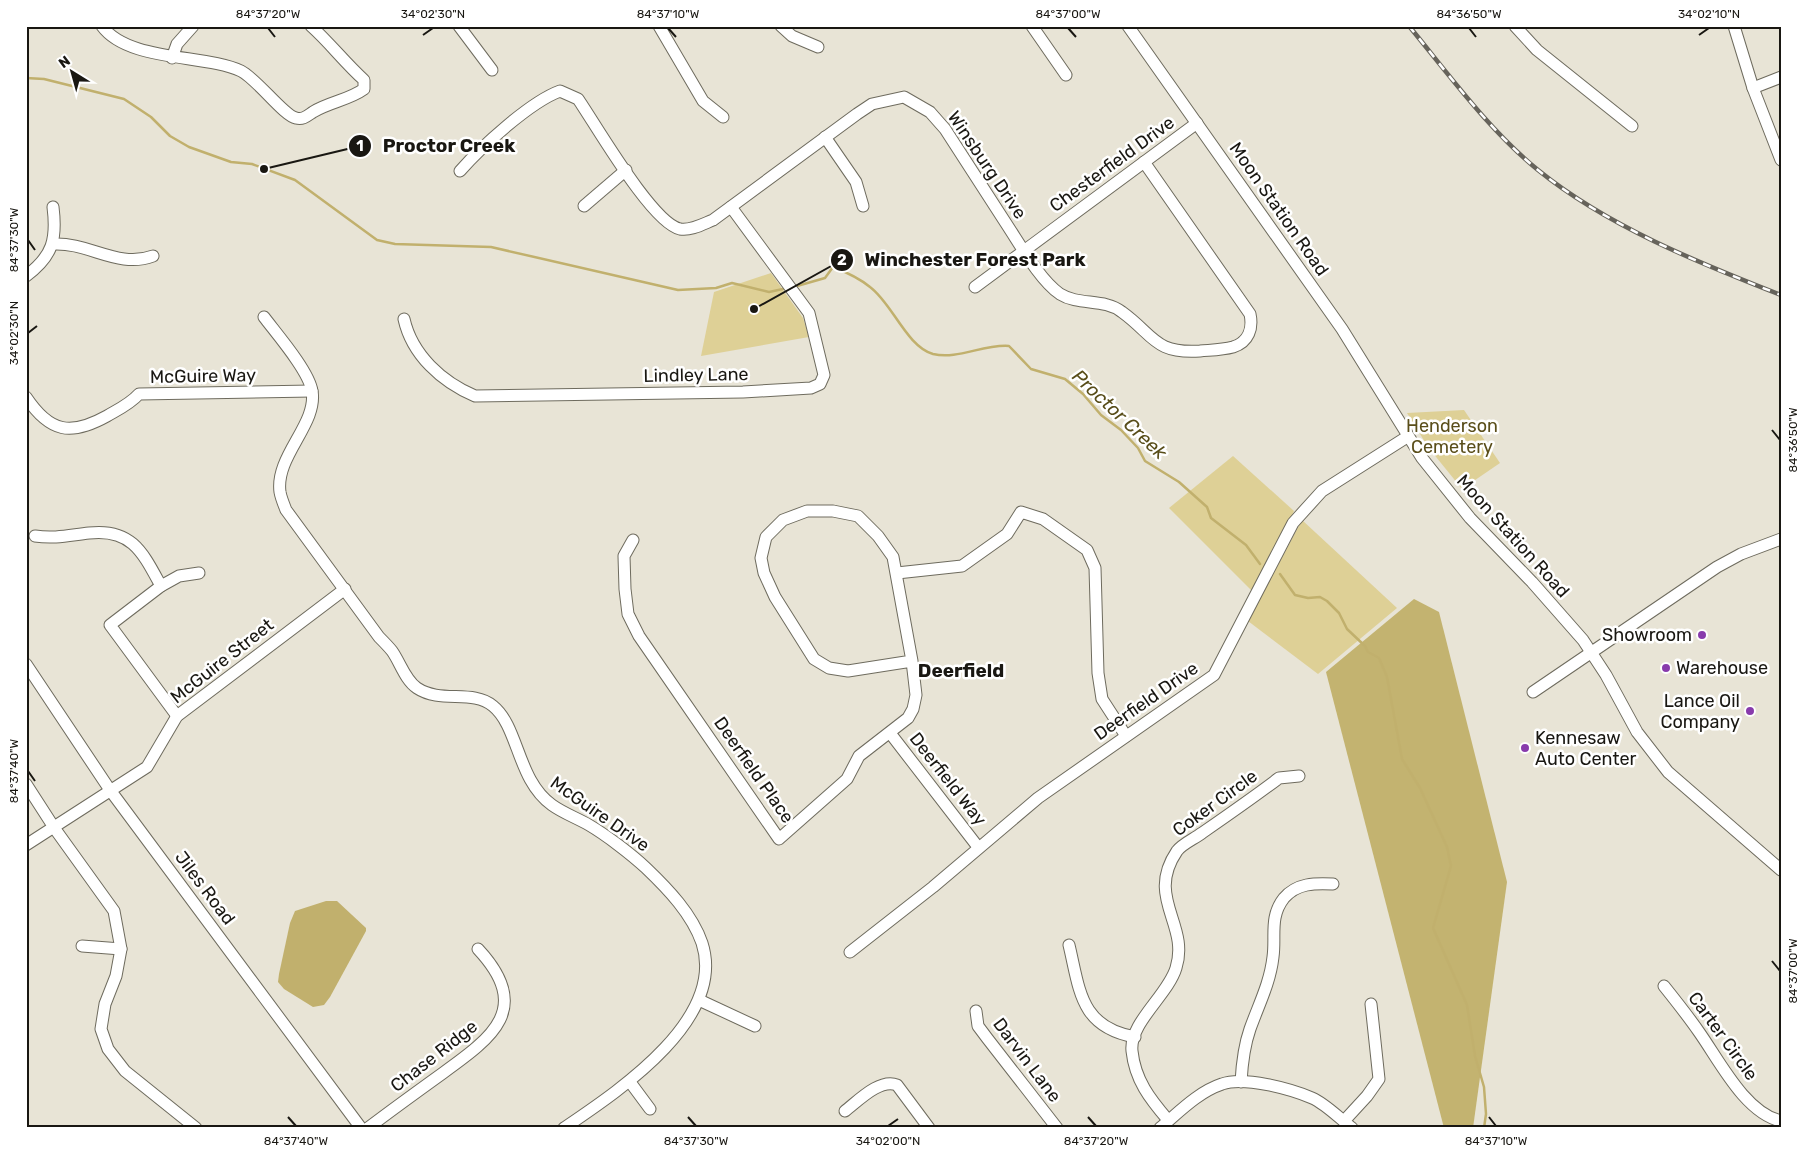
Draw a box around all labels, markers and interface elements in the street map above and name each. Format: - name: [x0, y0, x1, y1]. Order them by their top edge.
- text: 84°37'20"W: [236, 7, 301, 21]
- text: 34°02'30"N: [401, 7, 465, 21]
- text: 84°37'10"W: [637, 7, 700, 21]
- text: 84°37'00"W: [1035, 7, 1101, 21]
- text: 84°36'50"W: [1436, 7, 1502, 21]
- text: 34°02'10"N: [1678, 7, 1740, 21]
- north arrow: [48, 48, 98, 98]
- text: N: [55, 52, 74, 72]
- street label: Winsburg Drive: [943, 107, 1031, 223]
- street label: Chesterfield Drive: [1045, 111, 1179, 217]
- callout: Proctor Creek: [347, 129, 525, 163]
- text: Proctor Creek: [383, 134, 515, 157]
- text: 1: [356, 137, 364, 155]
- street label: Moon Station Road: [1225, 138, 1333, 280]
- text: 84°37'30"W: [7, 207, 21, 272]
- callout: Winchester Forest Park: [829, 243, 1096, 277]
- text: Winchester Forest Park: [864, 248, 1086, 271]
- text: 2: [837, 251, 847, 269]
- text: 34°02'30"N: [7, 301, 21, 365]
- street label: Lindley Lane: [643, 363, 749, 387]
- street label: McGuire Way: [150, 364, 256, 388]
- water label: Proctor Creek: [1067, 365, 1172, 464]
- text: 84°36'50"W: [1786, 407, 1800, 473]
- park label: Henderson Cemetery: [1406, 415, 1498, 458]
- street label: Moon Station Road: [1452, 470, 1574, 602]
- street label: McGuire Street: [166, 614, 278, 708]
- place label: Showroom: [1602, 624, 1692, 646]
- marker: Showroom: [1696, 629, 1708, 641]
- street label: Deerfield Drive: [1090, 657, 1202, 745]
- place label: Warehouse: [1676, 657, 1768, 679]
- district label: Deerfield: [918, 659, 1004, 682]
- marker: Warehouse: [1660, 662, 1672, 674]
- place label: Lance Oil Company: [1660, 690, 1740, 733]
- marker: Lance Oil Company: [1744, 705, 1756, 717]
- street label: Deerfield Place: [709, 713, 799, 827]
- place label: Kennesaw Auto Center: [1535, 727, 1637, 770]
- street label: Deerfield Way: [905, 728, 991, 830]
- text: 84°37'40"W: [7, 738, 21, 803]
- marker: Kennesaw Auto Center: [1519, 742, 1531, 754]
- street label: Coker Circle: [1168, 765, 1262, 841]
- street label: McGuire Drive: [546, 772, 654, 856]
- street label: Jiles Road: [170, 847, 240, 929]
- text: 84°37'00"W: [1786, 938, 1800, 1004]
- street label: Carter Circle: [1683, 987, 1763, 1085]
- street label: Darvin Lane: [988, 1013, 1066, 1107]
- street label: Chase Ridge: [386, 1015, 482, 1097]
- text: 84°37'40"W: [264, 1134, 329, 1148]
- text: 84°37'30"W: [664, 1134, 729, 1148]
- text: 34°02'00"N: [856, 1134, 920, 1148]
- text: 84°37'20"W: [1064, 1134, 1129, 1148]
- text: 84°37'10"W: [1465, 1134, 1528, 1148]

